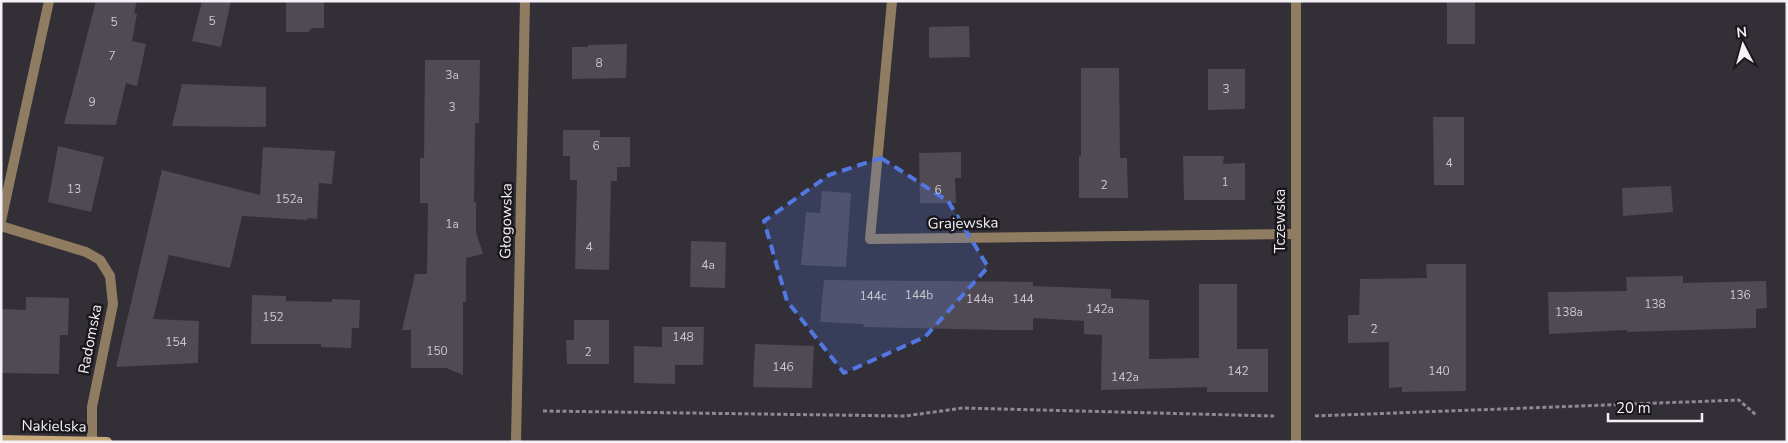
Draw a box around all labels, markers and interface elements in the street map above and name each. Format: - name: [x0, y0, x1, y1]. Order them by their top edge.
- house number: 5: [208, 13, 216, 29]
- house number: 5: [110, 14, 118, 30]
- north arrow: [1718, 20, 1768, 70]
- text: N: [1735, 23, 1748, 43]
- house number: 7: [108, 48, 116, 64]
- house number: 8: [595, 55, 603, 71]
- house number: 3a: [445, 67, 459, 83]
- house number: 3: [1222, 81, 1230, 97]
- house number: 9: [88, 94, 96, 110]
- house number: 3: [448, 99, 456, 115]
- house number: 6: [592, 138, 600, 154]
- house number: 4: [1445, 155, 1453, 171]
- house number: 1: [1221, 174, 1229, 190]
- house number: 2: [1100, 177, 1108, 193]
- house number: 13: [67, 181, 81, 197]
- house number: 6: [934, 182, 942, 198]
- street label: Głogowska: [495, 183, 517, 259]
- street label: Tczewska: [1270, 189, 1290, 253]
- house number: 152a: [275, 191, 303, 207]
- street label: Grajewska: [928, 212, 998, 234]
- house number: 1a: [445, 216, 459, 232]
- house number: 4: [585, 239, 593, 255]
- house number: 4a: [701, 257, 715, 273]
- house number: 144b: [905, 287, 933, 303]
- house number: 136: [1729, 287, 1751, 303]
- house number: 144c: [859, 288, 887, 304]
- house number: 144a: [966, 291, 994, 307]
- house number: 144: [1012, 291, 1034, 307]
- house number: 138: [1644, 296, 1666, 312]
- house number: 142a: [1086, 301, 1114, 317]
- street label: Radomska: [73, 302, 107, 376]
- house number: 138a: [1555, 304, 1583, 320]
- house number: 152: [262, 309, 284, 325]
- house number: 2: [1370, 321, 1378, 337]
- house number: 148: [672, 329, 694, 345]
- house number: 154: [165, 334, 187, 350]
- house number: 150: [426, 343, 448, 359]
- house number: 2: [584, 344, 592, 360]
- house number: 146: [772, 359, 794, 375]
- house number: 142: [1227, 363, 1249, 379]
- house number: 140: [1428, 363, 1450, 379]
- house number: 142a: [1111, 369, 1139, 385]
- scale bar: [1608, 390, 1702, 422]
- text: 20 m: [1616, 398, 1651, 418]
- street label: Nakielska: [21, 415, 87, 437]

